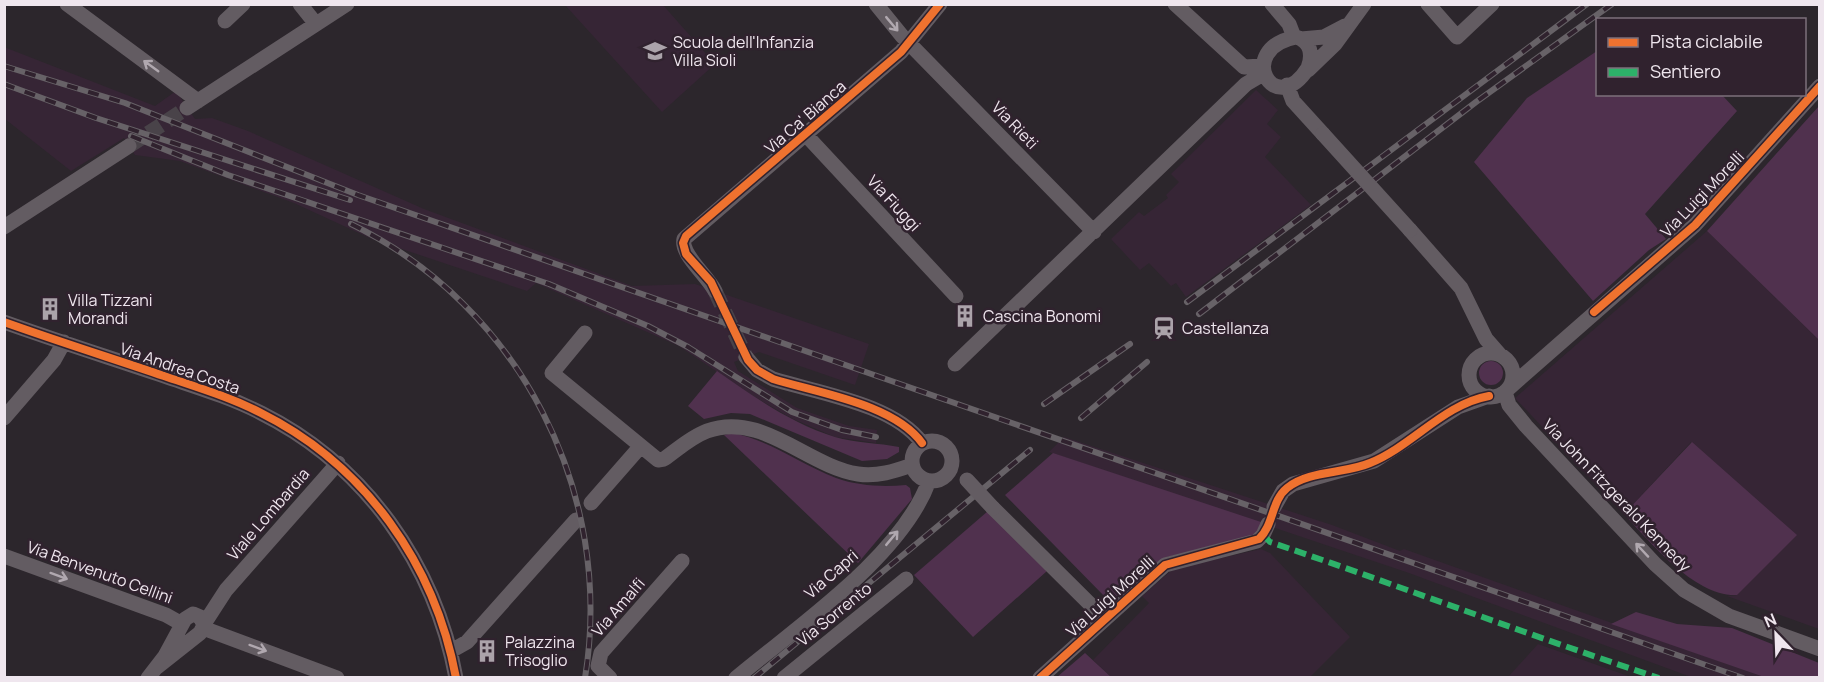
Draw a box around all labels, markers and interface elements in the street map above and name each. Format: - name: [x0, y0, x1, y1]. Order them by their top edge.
- one-way arrow: [885, 16, 899, 31]
- legend: [1596, 18, 1806, 96]
- text: Pista ciclabile: [1650, 29, 1763, 53]
- place label: Scuola dell'Infanzia Villa Sioli: [673, 31, 814, 71]
- school or university icon: Scuola dell'Infanzia Villa Sioli: [642, 38, 668, 64]
- text: Sentiero: [1650, 59, 1721, 83]
- one-way arrow: [144, 60, 160, 72]
- street label: Via Ca' Bianca: [760, 75, 850, 159]
- street label: Via Rieti: [987, 96, 1043, 154]
- street label: Via Luigi Morelli: [1655, 146, 1749, 242]
- street label: Via Fiuggi: [862, 170, 926, 236]
- place label: Villa Tizzani Morandi: [68, 289, 153, 329]
- building icon: Villa Tizzani Morandi: [37, 296, 63, 322]
- building icon: Cascina Bonomi: [952, 303, 978, 329]
- place label: Cascina Bonomi: [983, 305, 1101, 327]
- station icon: Castellanza: [1151, 315, 1177, 341]
- place label: Castellanza: [1182, 317, 1269, 339]
- street label: Via Andrea Costa: [117, 337, 243, 399]
- street label: Via John Fitzgerald Kennedy: [1538, 414, 1696, 577]
- street label: Viale Lombardia: [222, 463, 314, 565]
- one-way arrow: [886, 530, 899, 546]
- street label: Via Benvenuto Cellini: [24, 535, 176, 609]
- one-way arrow: [1635, 543, 1649, 558]
- street label: Via Capri: [799, 545, 863, 603]
- street label: Via Luigi Morelli: [1061, 550, 1159, 642]
- one-way arrow: [50, 571, 68, 582]
- street label: Via Amalfi: [586, 573, 650, 641]
- street label: Via Sorrento: [792, 577, 876, 651]
- north arrow: [1746, 604, 1806, 664]
- text: N: [1761, 608, 1780, 633]
- place label: Palazzina Trisoglio: [505, 631, 575, 671]
- building icon: Palazzina Trisoglio: [474, 638, 500, 664]
- one-way arrow: [248, 643, 267, 654]

